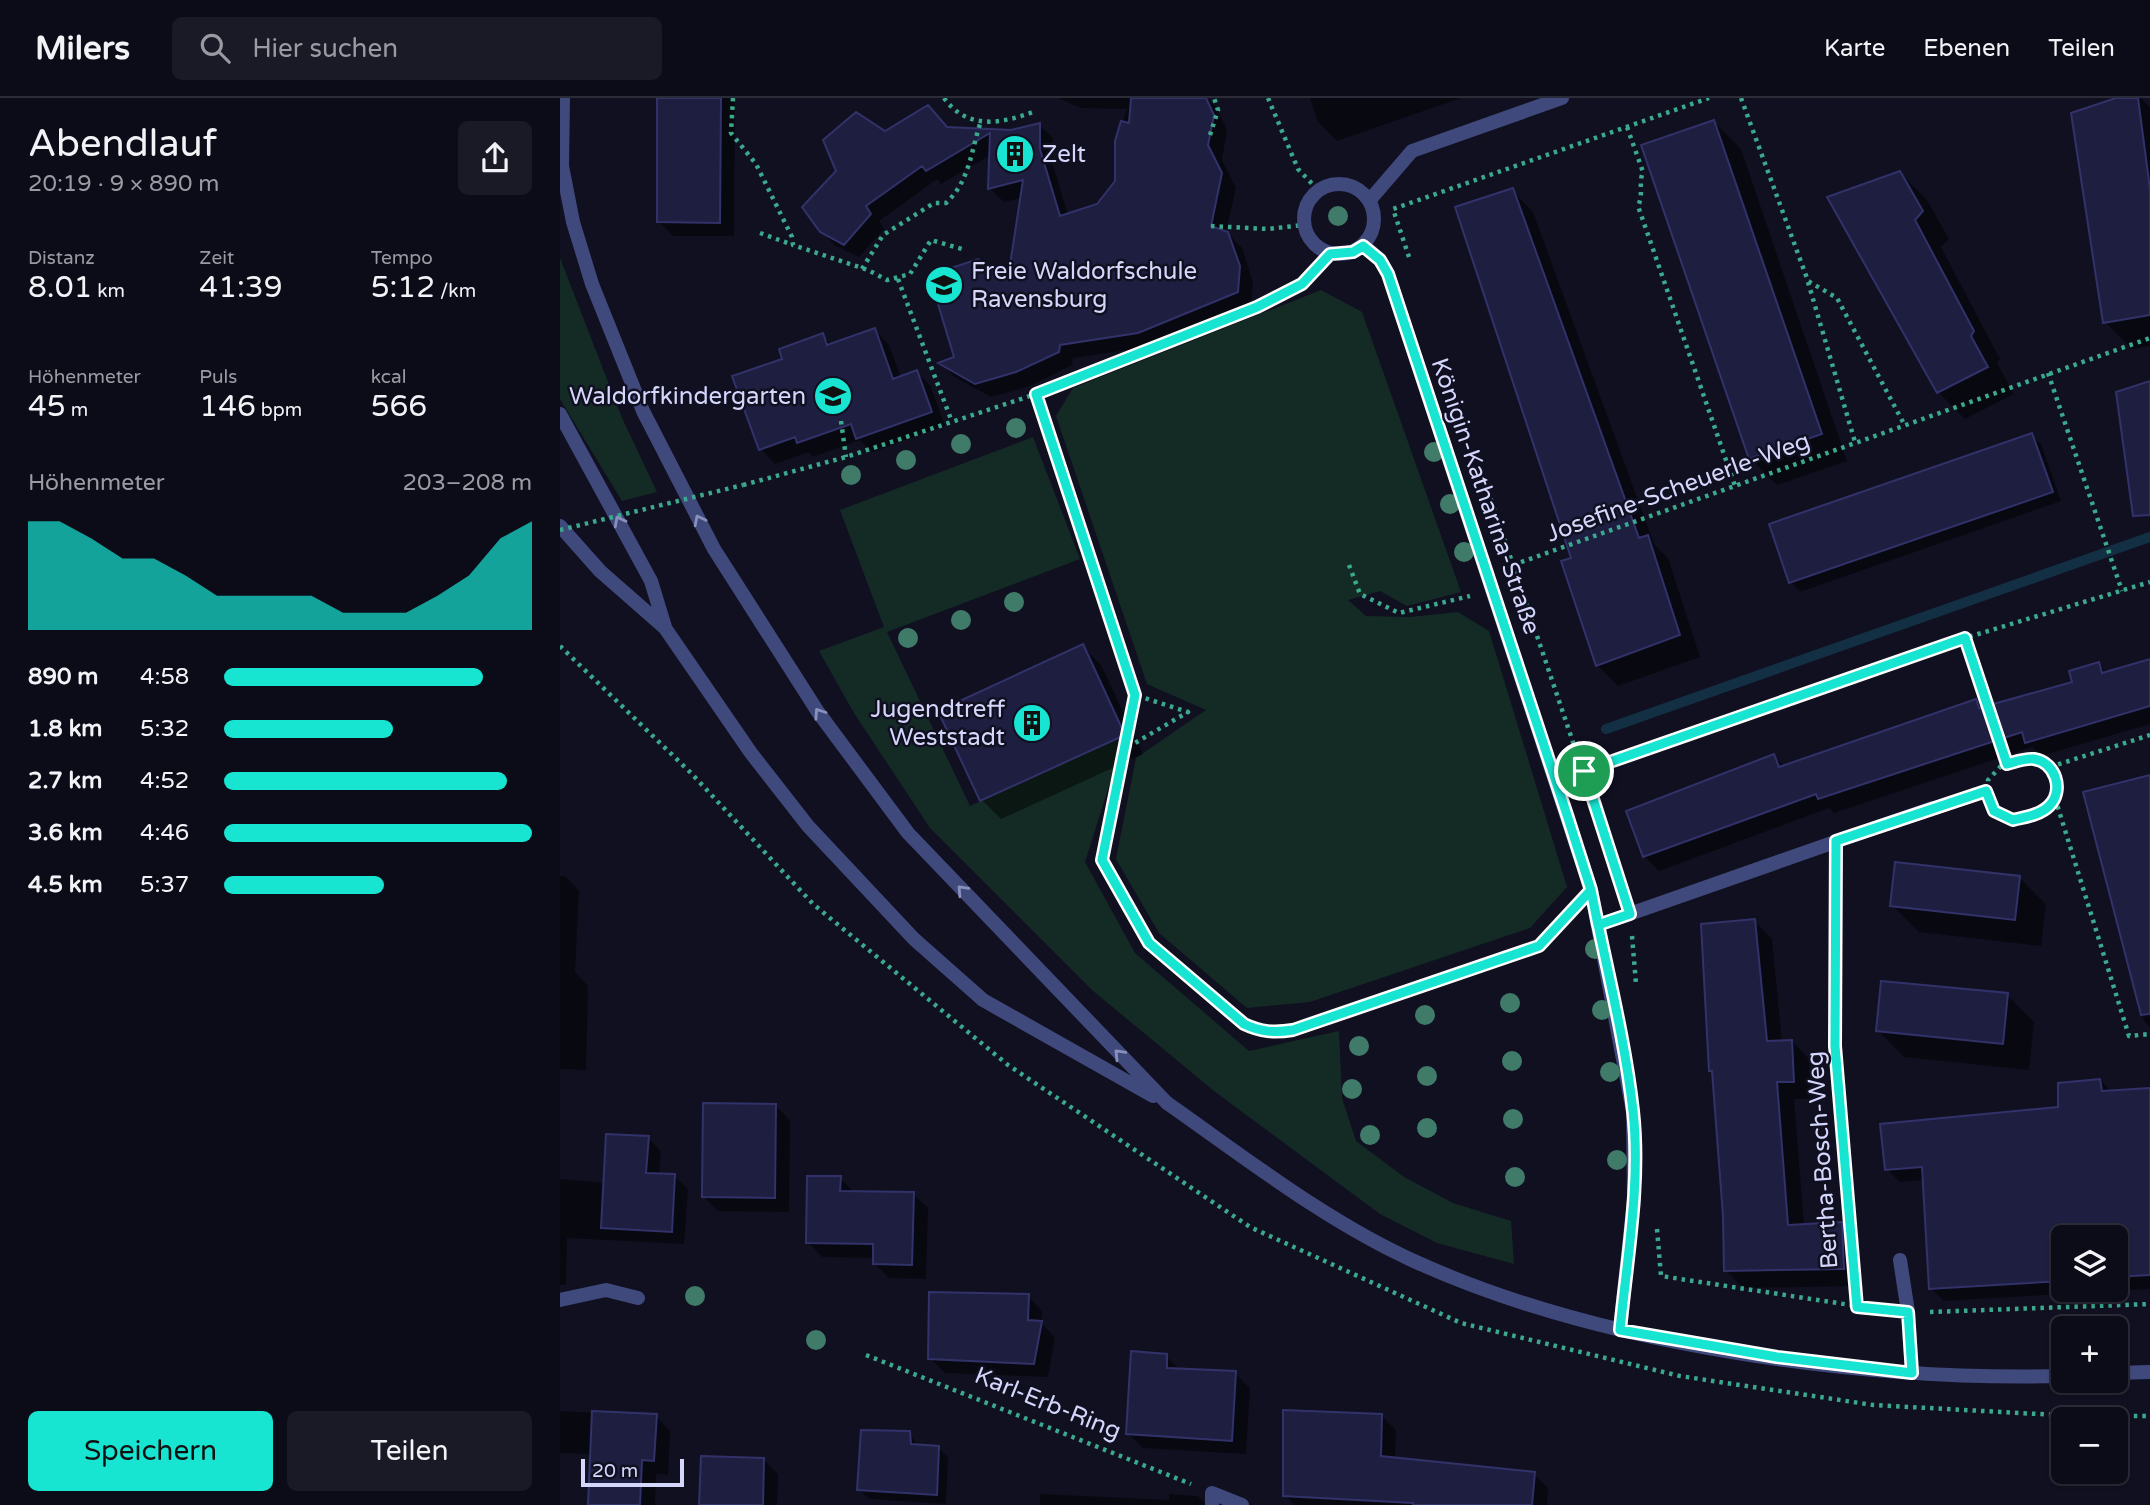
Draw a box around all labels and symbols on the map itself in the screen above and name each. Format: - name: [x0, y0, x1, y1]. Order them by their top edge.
- building icon: Zelt: [994, 133, 1036, 175]
- place label: Zelt: [1042, 140, 1086, 169]
- place label: Freie Waldorfschule Ravensburg: [971, 257, 1197, 314]
- school or university icon: Freie Waldorfschule Ravensburg: [923, 264, 965, 306]
- street label: Königin-Katharina-Straße: [1425, 354, 1546, 638]
- school or university icon: Waldorfkindergarten: [812, 375, 854, 417]
- place label: Waldorfkindergarten: [569, 382, 806, 411]
- street label: Josefine-Scheuerle-Weg: [1543, 426, 1814, 549]
- one-way arrow: [694, 515, 708, 527]
- one-way arrow: [614, 516, 628, 528]
- place label: Jugendtreff Weststadt: [871, 695, 1005, 752]
- building icon: Jugendtreff Weststadt: [1011, 702, 1053, 744]
- one-way arrow: [815, 708, 827, 721]
- pin: [1554, 741, 1614, 801]
- one-way arrow: [957, 885, 970, 898]
- one-way arrow: [1114, 1050, 1127, 1063]
- street label: Bertha-Bosch-Weg: [1800, 1050, 1845, 1270]
- street label: Karl-Erb-Ring: [970, 1361, 1125, 1446]
- scale bar: [581, 1456, 684, 1488]

